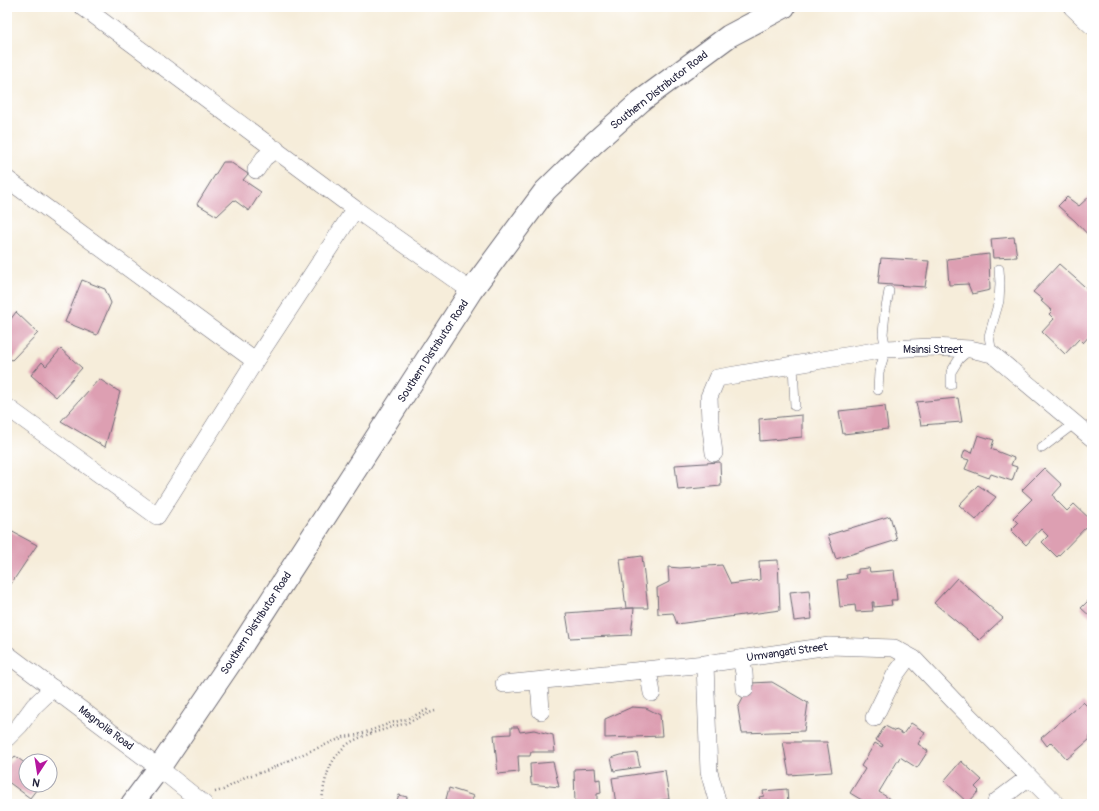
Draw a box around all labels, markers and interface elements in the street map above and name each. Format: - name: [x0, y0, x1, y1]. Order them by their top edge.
- street label: Southern Distributor Road: [608, 48, 710, 132]
- street label: Southern Distributor Road: [395, 297, 471, 405]
- street label: Msinsi Street: [903, 343, 963, 356]
- street label: Southern Distributor Road: [218, 569, 294, 677]
- street label: Umvangati Street: [746, 640, 829, 664]
- street label: Magnolia Road: [76, 703, 136, 753]
- north arrow: [18, 753, 58, 793]
- text: N: [30, 775, 41, 789]

